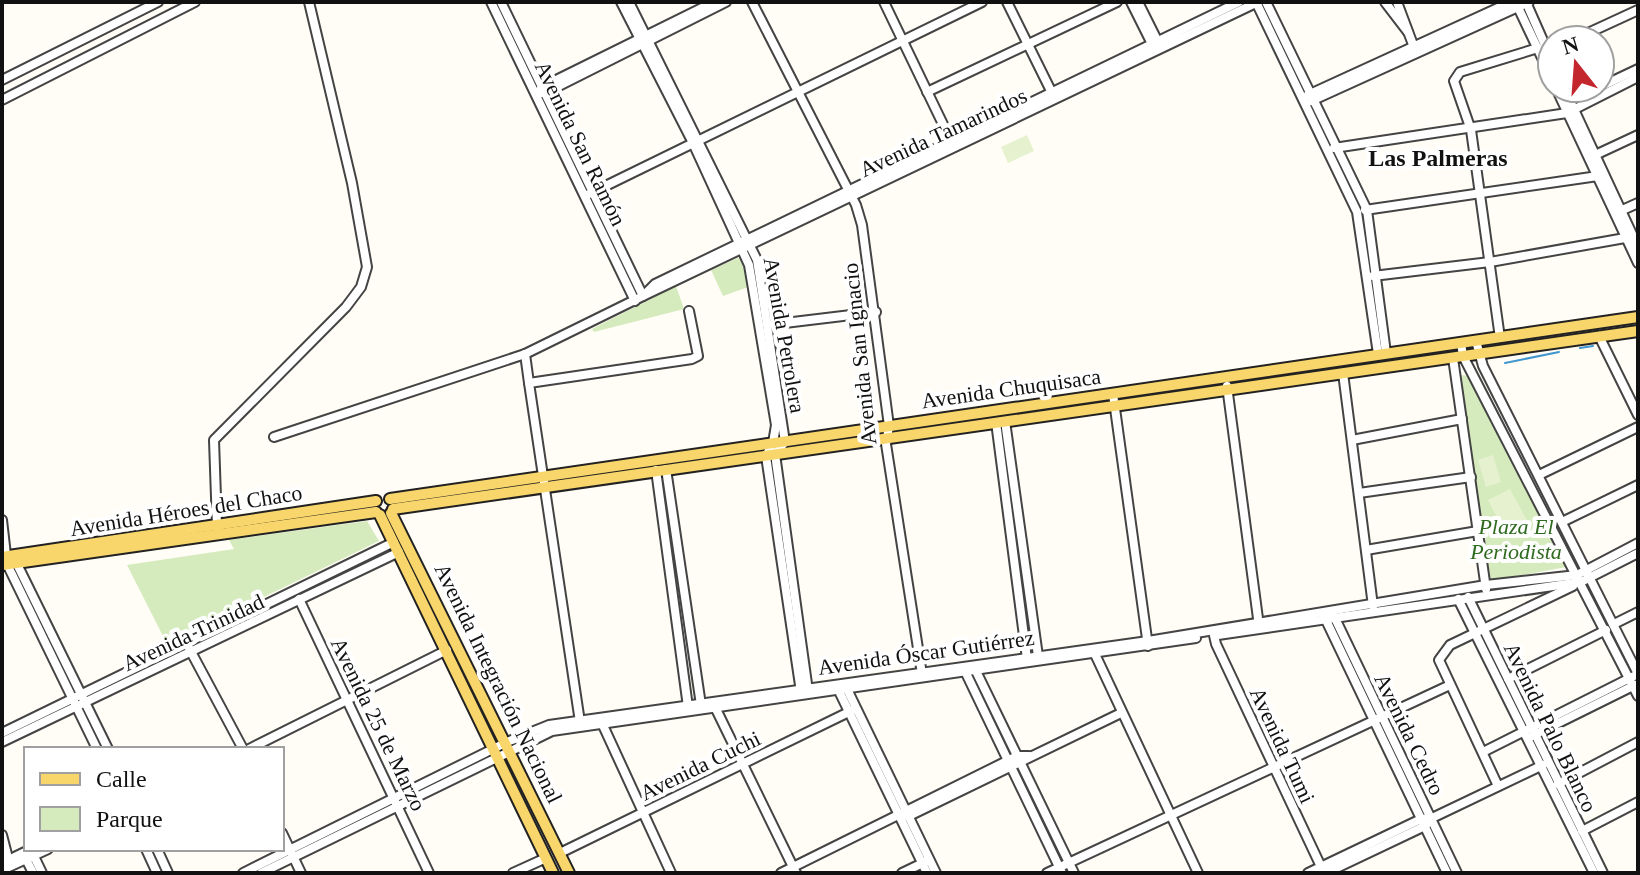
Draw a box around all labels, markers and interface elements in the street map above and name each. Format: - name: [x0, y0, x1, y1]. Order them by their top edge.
- north arrow: [1536, 24, 1616, 104]
- text: N: [1559, 31, 1582, 60]
- street label: Avenida San Ramón: [530, 57, 631, 230]
- street label: Avenida Tamarindos: [856, 83, 1031, 182]
- district label: Las Palmeras: [1368, 145, 1508, 171]
- street label: Avenida Petrolera: [758, 255, 811, 415]
- street label: Avenida San Ignacio: [838, 262, 881, 446]
- street label: Avenida Chuquisaca: [920, 363, 1103, 413]
- street label: Avenida Héroes del Chaco: [68, 480, 304, 541]
- park label: Plaza El Periodista: [1469, 514, 1562, 564]
- street label: Avenida Integración Nacional: [430, 559, 568, 807]
- street label: Avenida Trinidad: [119, 589, 268, 676]
- street label: Avenida Óscar Gutiérrez: [816, 625, 1036, 680]
- street label: Avenida 25 de Marzo: [326, 634, 431, 815]
- street label: Avenida Palo Blanco: [1499, 638, 1602, 816]
- street label: Avenida Cedro: [1369, 669, 1450, 799]
- street label: Avenida Tumi: [1245, 683, 1320, 807]
- street label: Avenida Cuchi: [636, 726, 765, 805]
- legend: [24, 747, 284, 851]
- text: Calle: [96, 766, 147, 792]
- text: Parque: [96, 806, 163, 832]

